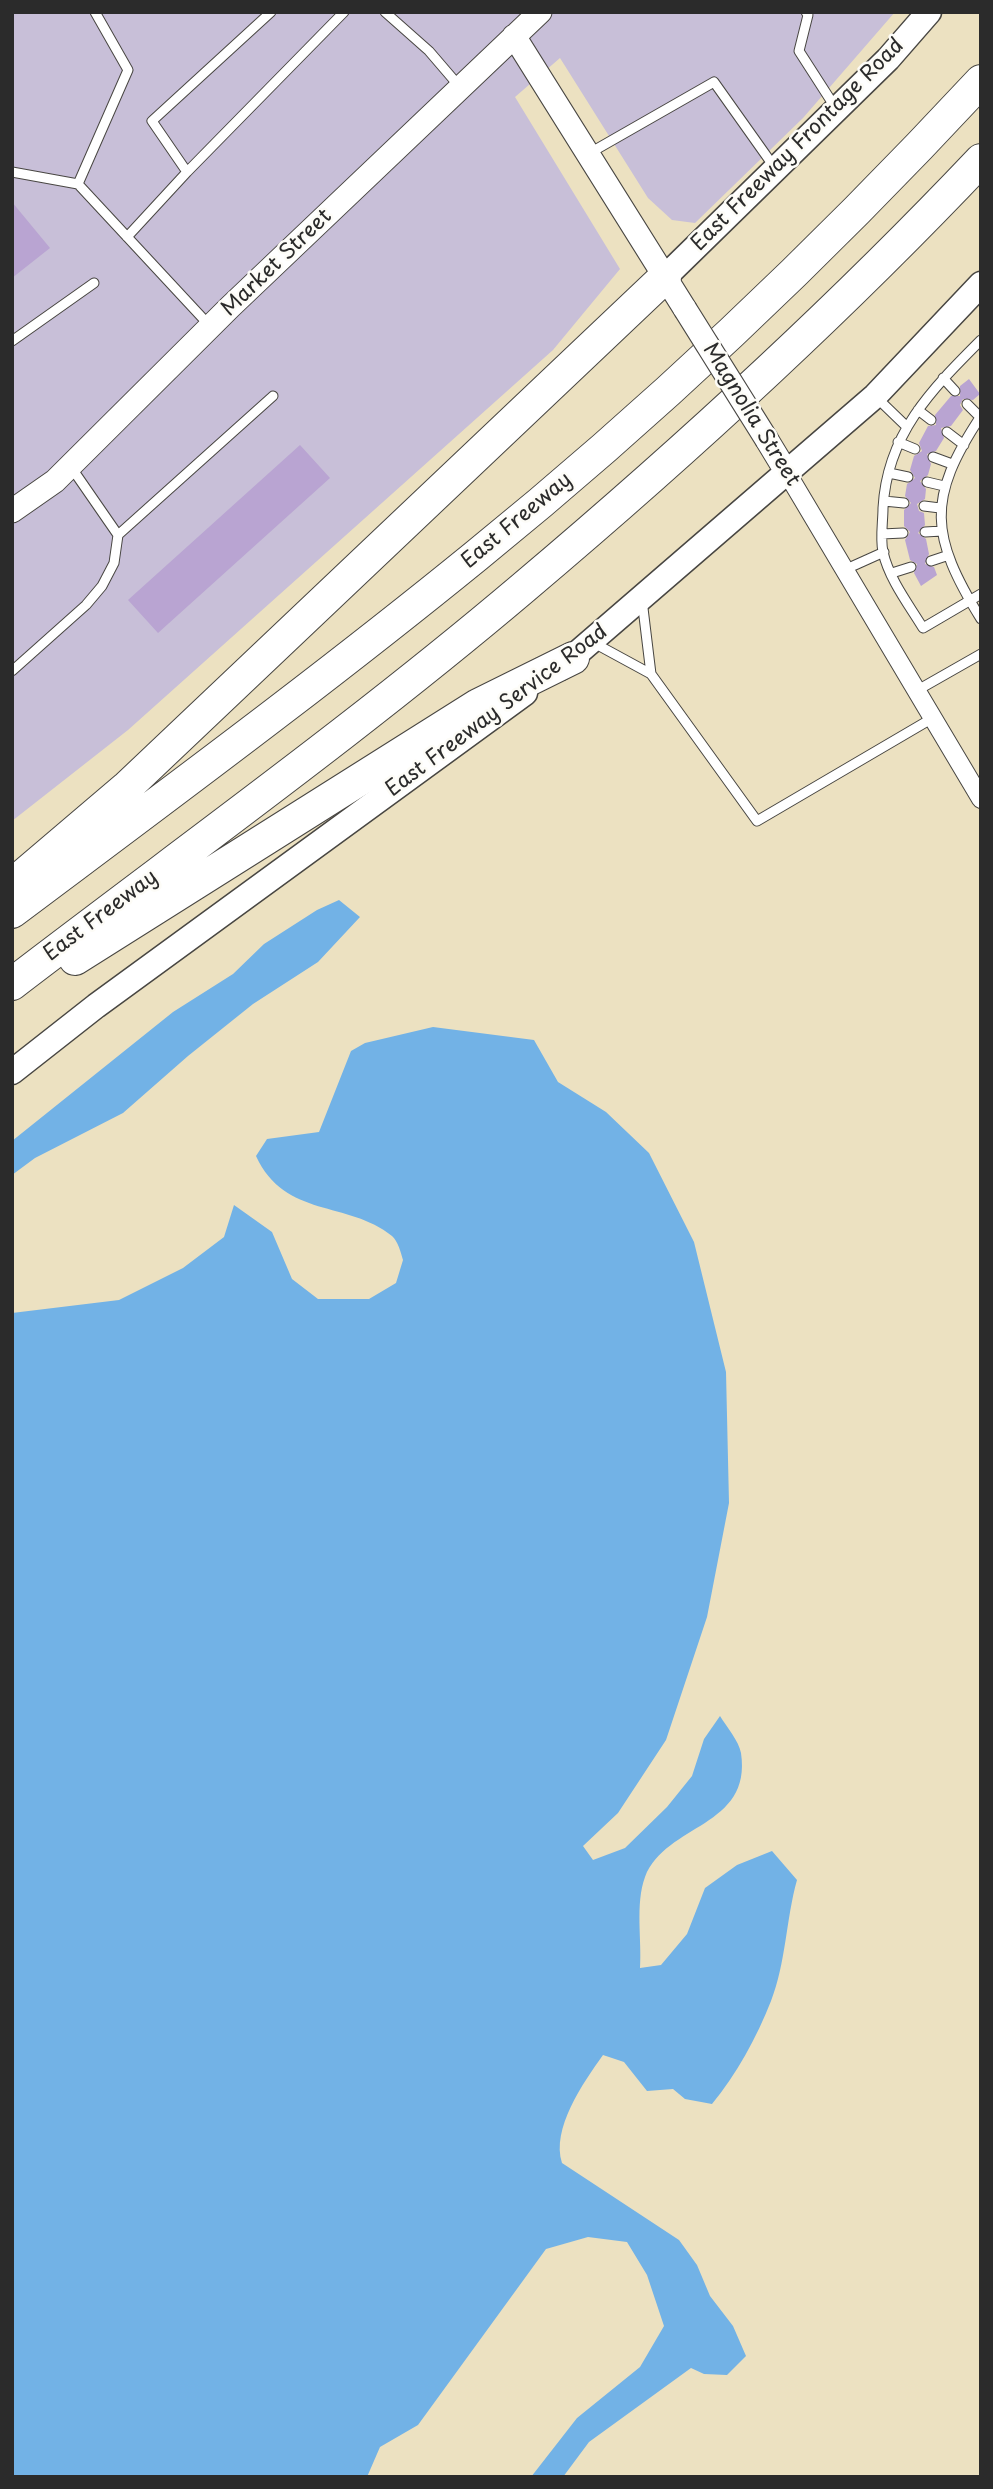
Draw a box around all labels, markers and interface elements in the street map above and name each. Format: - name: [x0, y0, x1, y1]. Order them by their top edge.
- street label: East Freeway Frontage Road: [687, 34, 909, 256]
- street label: Market Street: [217, 204, 337, 322]
- street label: Magnolia Street: [697, 339, 805, 491]
- street label: East Freeway: [457, 468, 577, 574]
- street label: East Freeway Service Road: [381, 619, 613, 803]
- street label: East Freeway: [39, 865, 163, 967]

